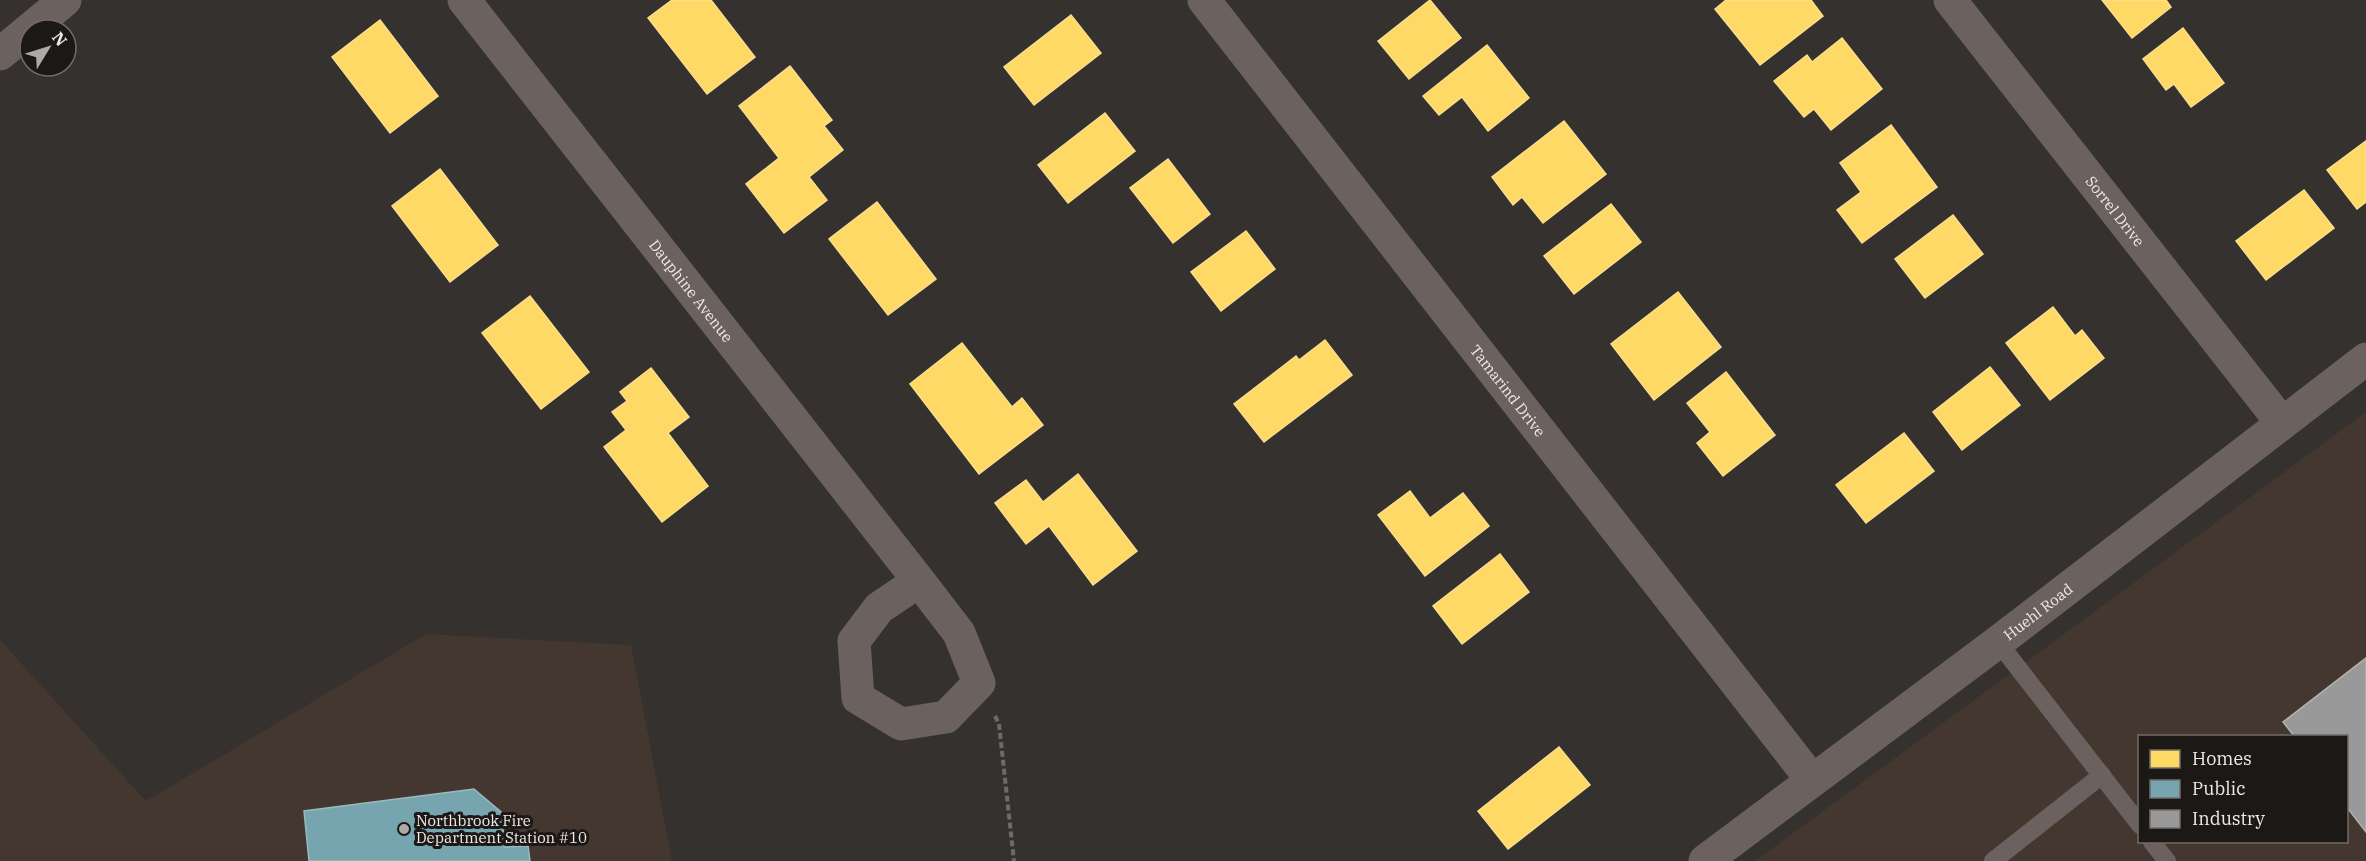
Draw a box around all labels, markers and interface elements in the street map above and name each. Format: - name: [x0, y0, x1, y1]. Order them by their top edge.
- north arrow: [18, 18, 78, 78]
- text: N: [48, 28, 72, 50]
- street label: Sorrel Drive: [2082, 172, 2149, 250]
- street label: Dauphine Avenue: [645, 235, 738, 346]
- street label: Tamarind Drive: [1467, 341, 1550, 440]
- street label: Huehl Road: [1999, 579, 2076, 644]
- legend: [2138, 735, 2348, 843]
- text: Homes: [2192, 747, 2252, 770]
- text: Public: [2192, 777, 2246, 800]
- text: Industry: [2192, 807, 2265, 830]
- place label: Northbrook Fire Department Station #10: [416, 811, 587, 847]
- marker: Northbrook Fire Department Station #10: [397, 822, 411, 836]

